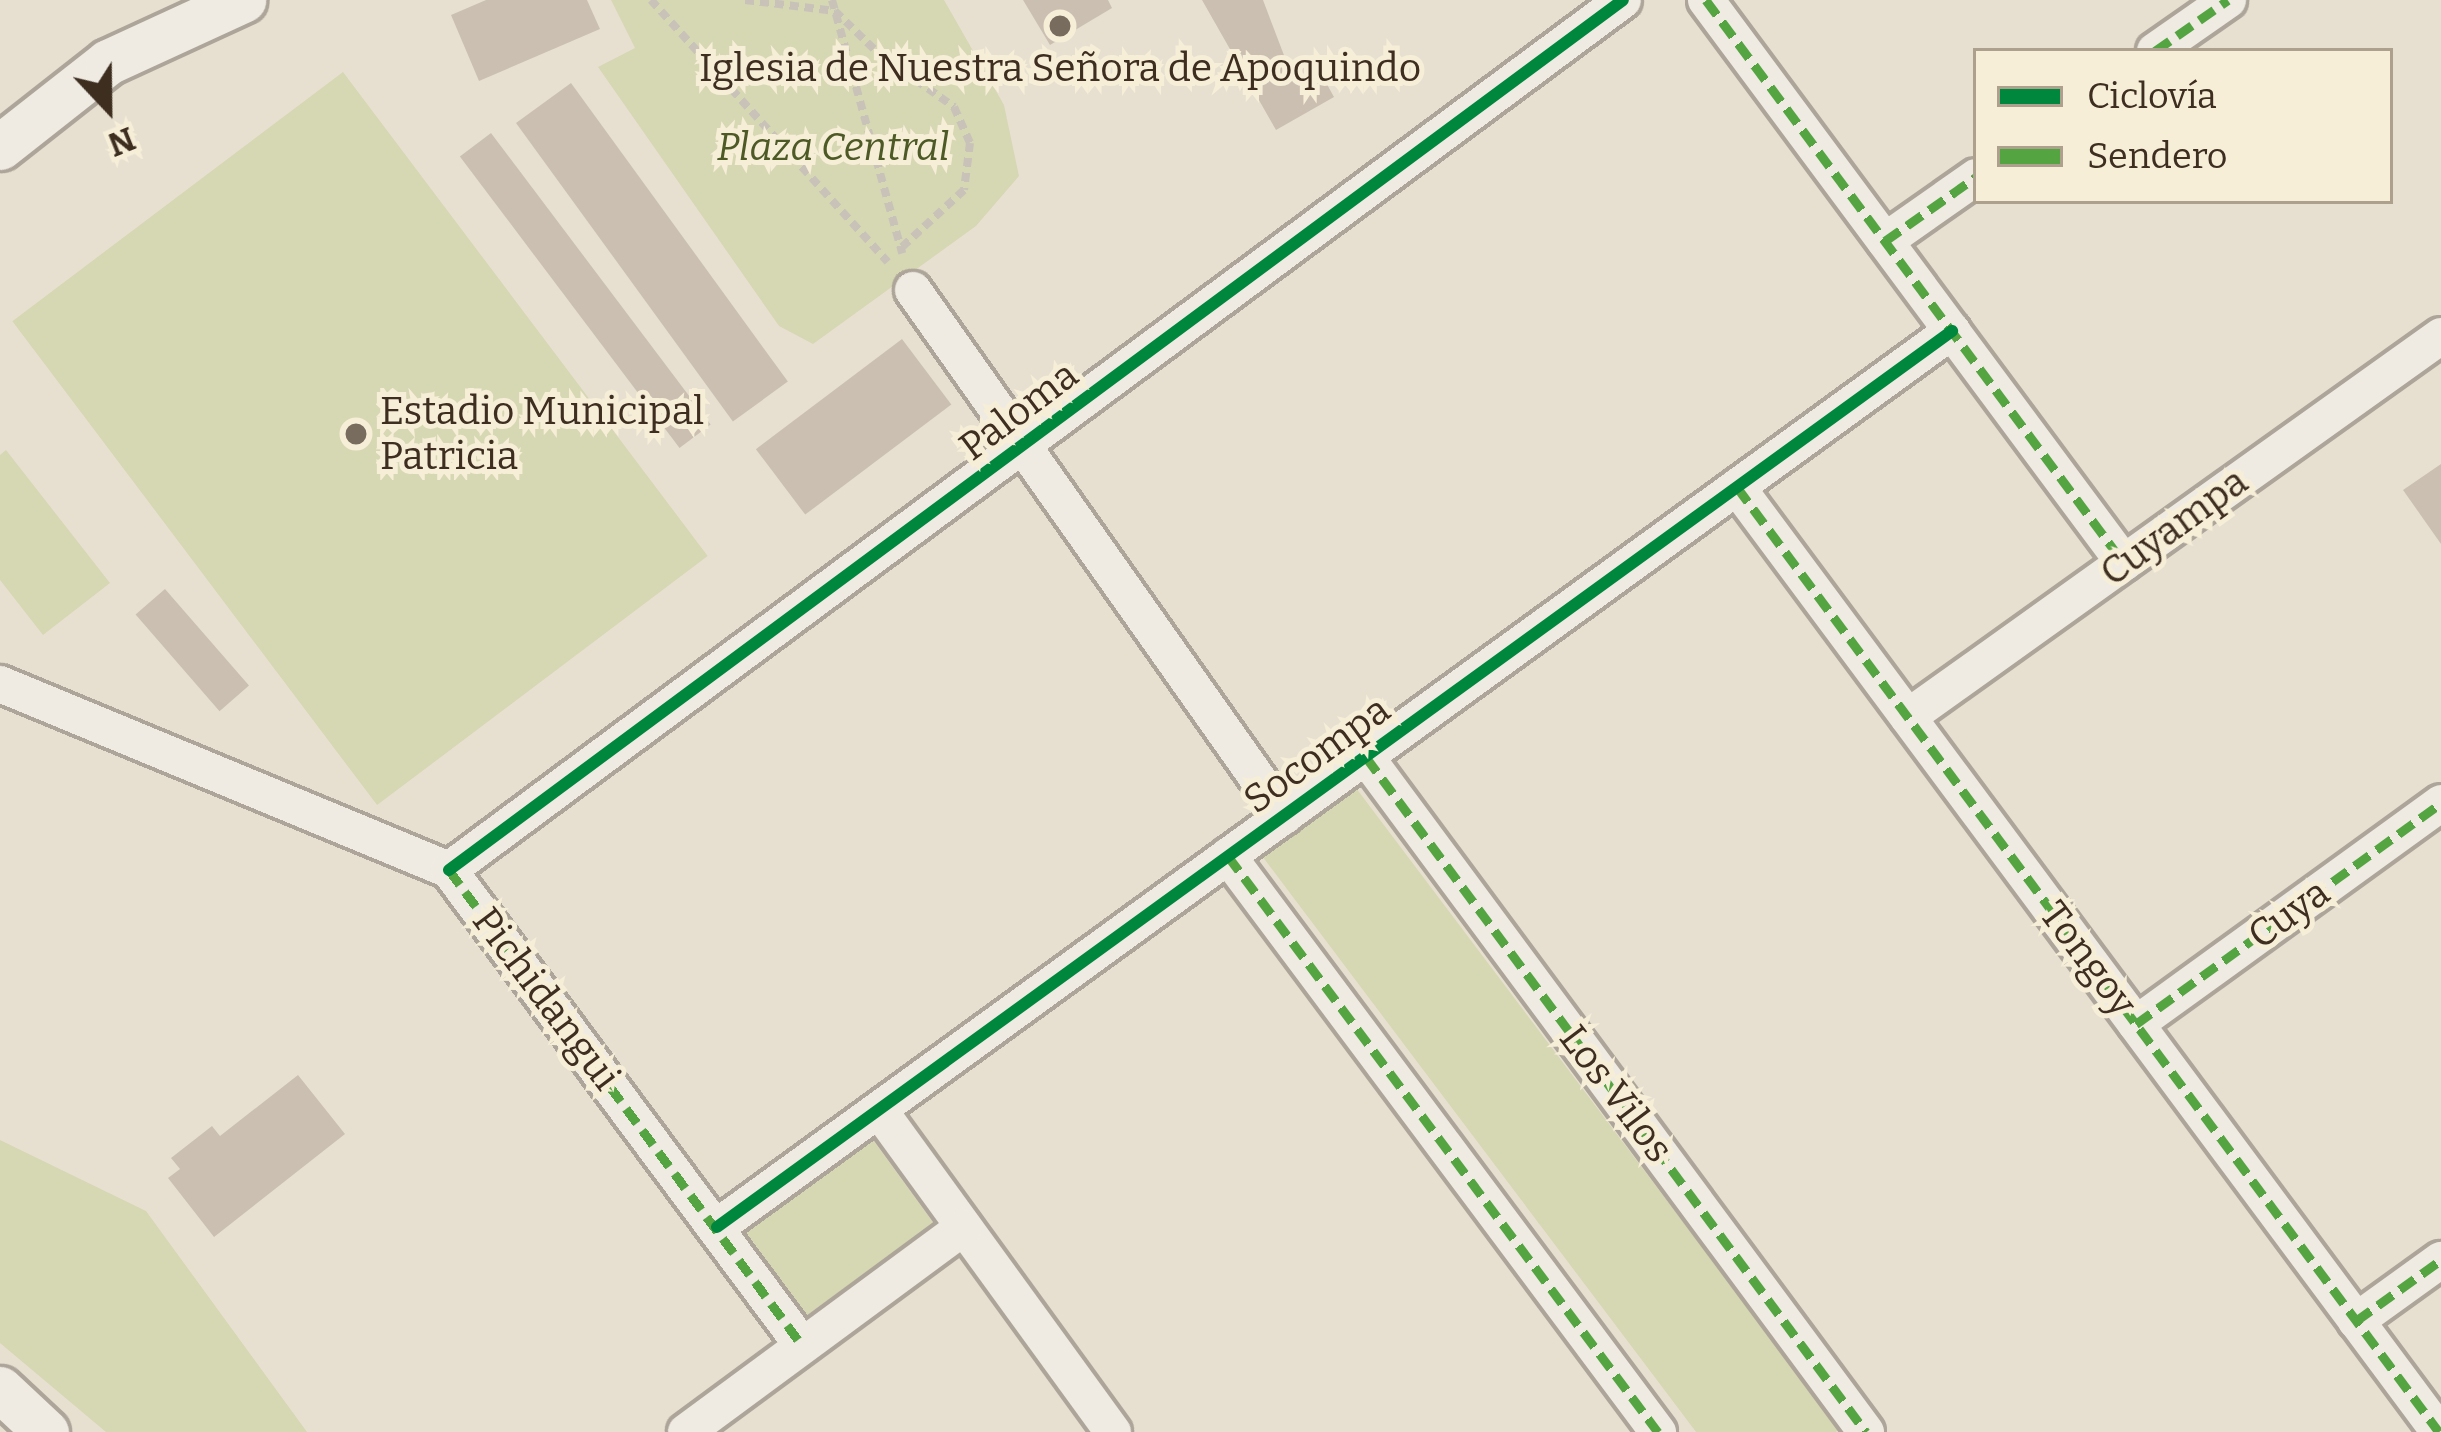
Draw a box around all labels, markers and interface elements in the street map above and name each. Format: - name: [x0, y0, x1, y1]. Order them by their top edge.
- marker: Iglesia de Nuestra Señora de Apoquindo: [1047, 13, 1073, 39]
- place label: Iglesia de Nuestra Señora de Apoquindo: [699, 45, 1421, 91]
- north arrow: [48, 48, 168, 168]
- legend: [1973, 48, 2393, 204]
- text: Ciclovía: [2087, 74, 2217, 118]
- text: N: [102, 118, 141, 165]
- park label: Plaza Central: [717, 124, 949, 170]
- text: Sendero: [2087, 134, 2227, 178]
- street label: Paloma: [951, 351, 1087, 471]
- place label: Estadio Municipal Patricia: [380, 389, 704, 480]
- marker: Estadio Municipal Patricia: [343, 421, 369, 447]
- street label: Cuyampa: [2091, 458, 2257, 596]
- street label: Socompa: [1235, 686, 1399, 824]
- street label: Cuya: [2239, 869, 2339, 959]
- street label: Tongoy: [2030, 892, 2146, 1026]
- street label: Pichidangui: [462, 899, 630, 1099]
- street label: Los Vilos: [1549, 1016, 1683, 1172]

